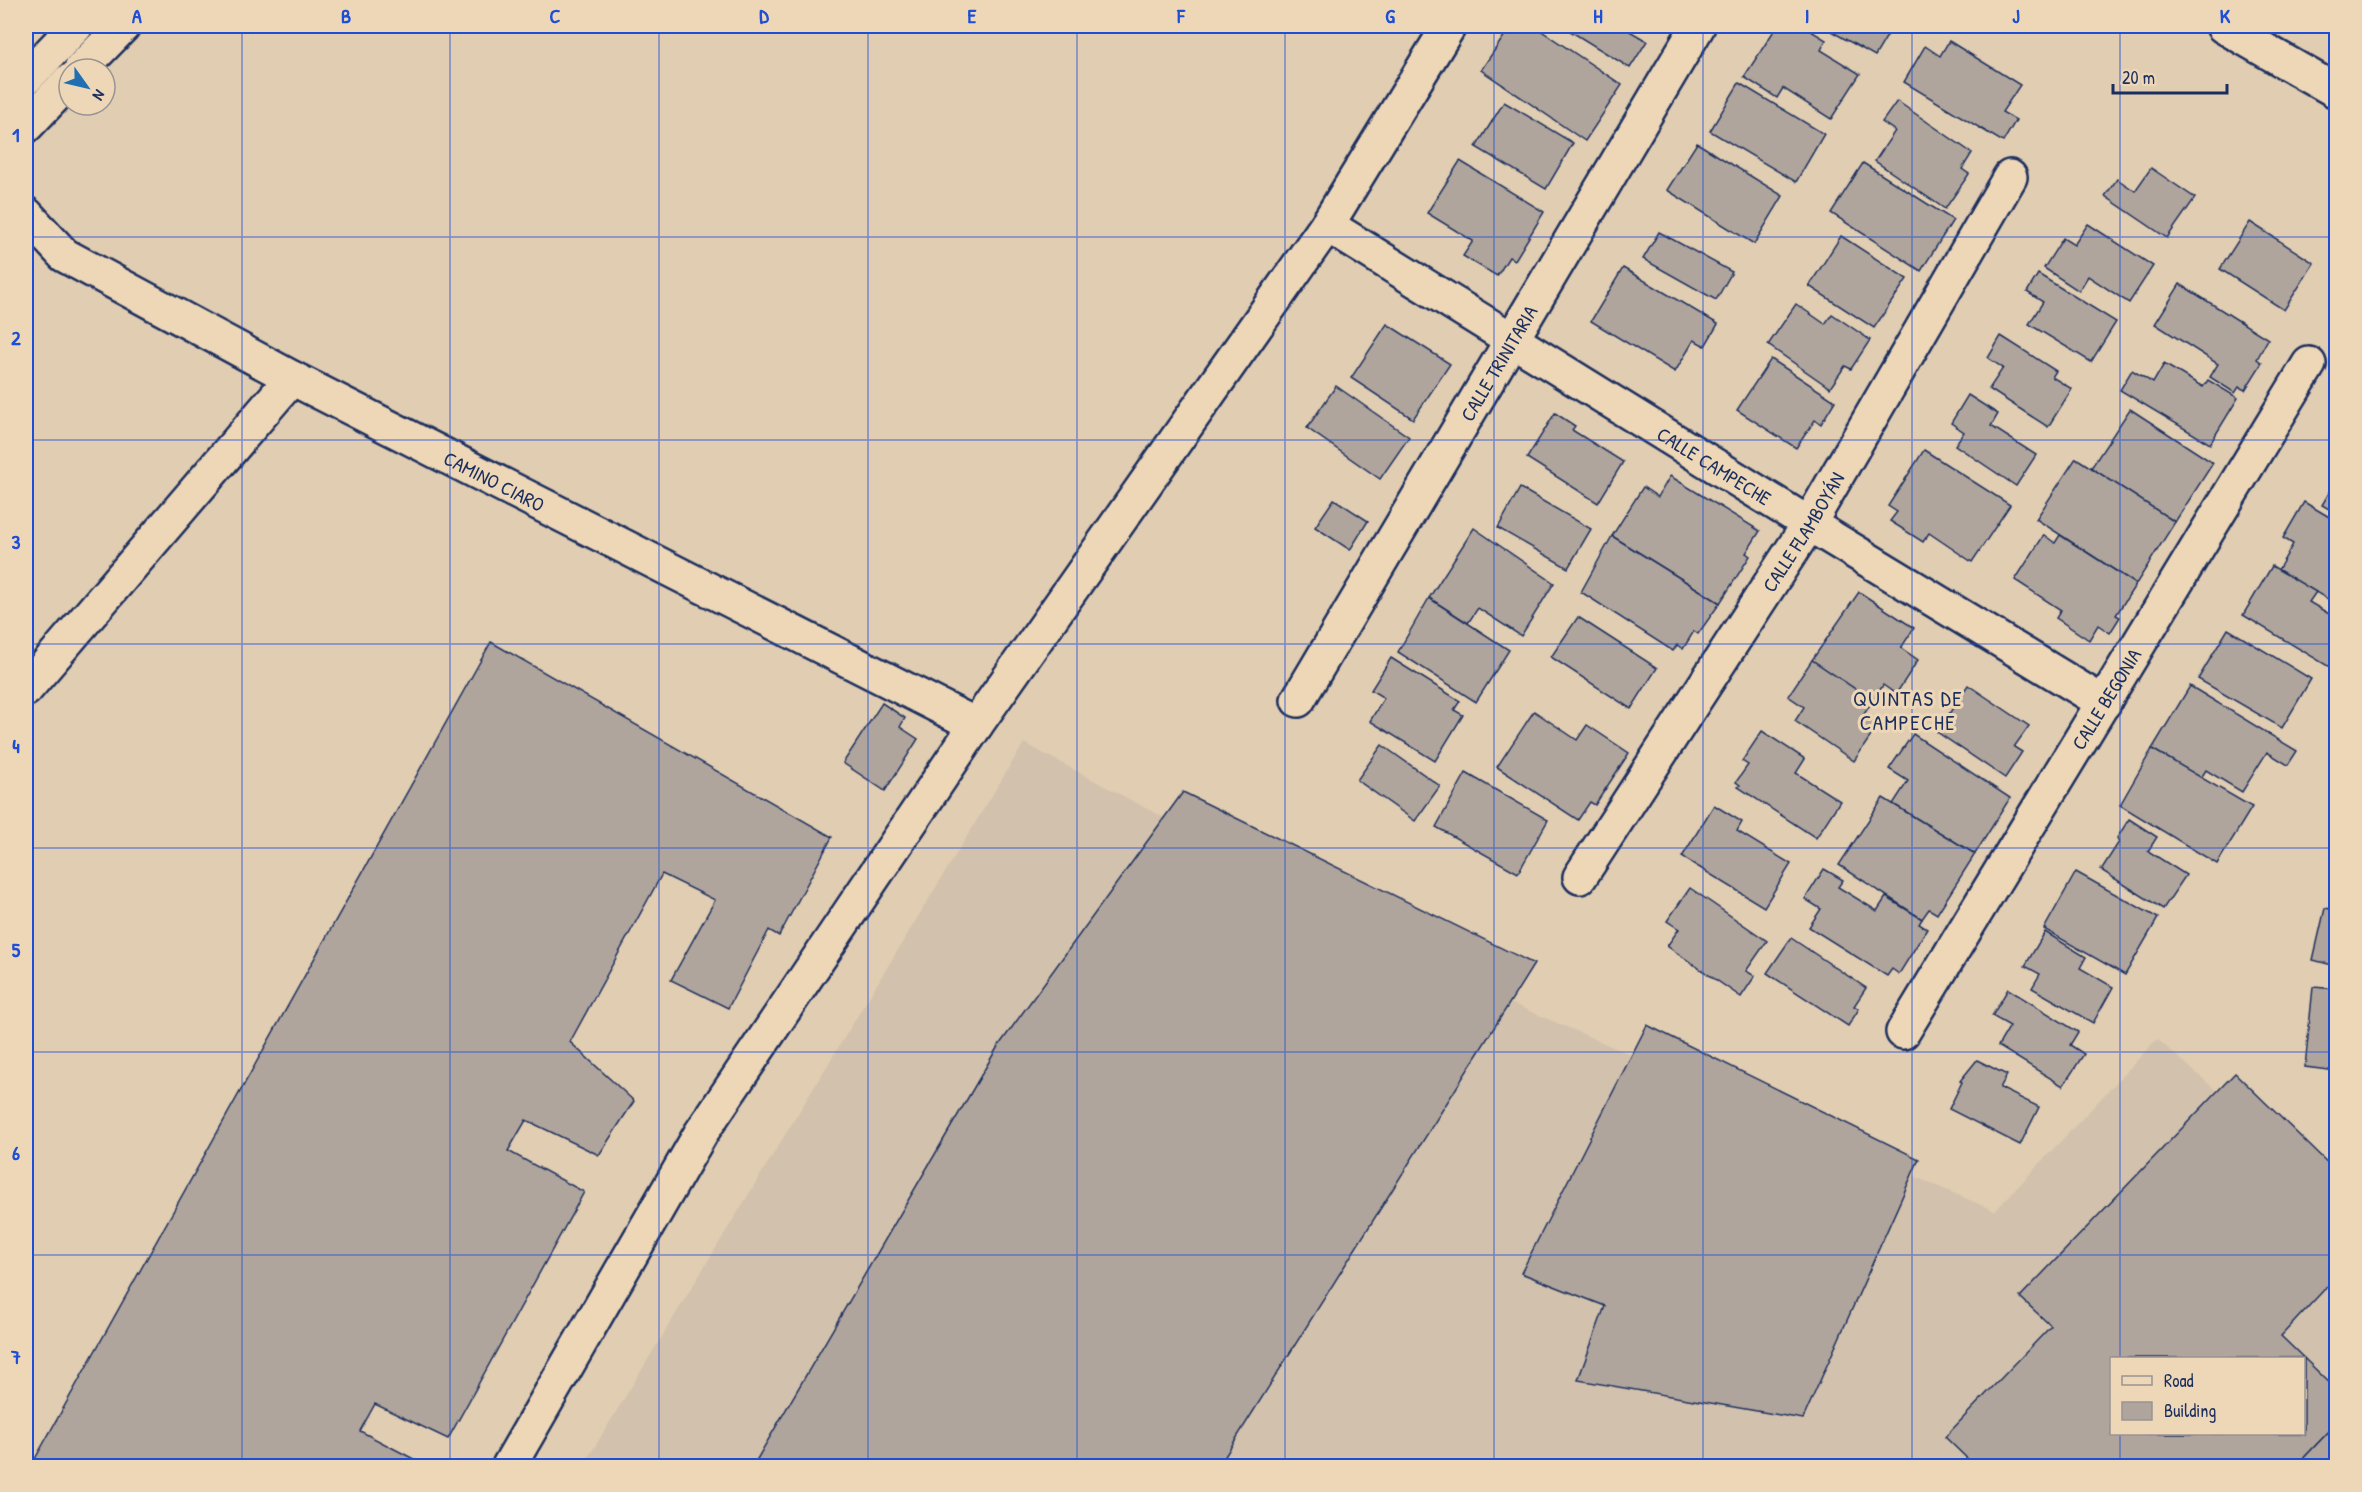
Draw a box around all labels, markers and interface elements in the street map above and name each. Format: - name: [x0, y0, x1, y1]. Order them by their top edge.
- text: A: [132, 2, 142, 29]
- text: B: [341, 2, 351, 29]
- text: C: [550, 2, 561, 29]
- text: D: [759, 2, 769, 29]
- text: E: [968, 2, 977, 29]
- text: F: [1176, 2, 1186, 29]
- text: G: [1385, 2, 1395, 29]
- text: H: [1593, 2, 1603, 29]
- text: I: [1805, 2, 1809, 29]
- text: J: [2012, 2, 2020, 29]
- text: K: [2220, 2, 2231, 29]
- north arrow: [57, 57, 117, 117]
- scale bar: [2113, 57, 2227, 95]
- text: 20 m: [2122, 65, 2155, 90]
- text: N: [88, 86, 111, 105]
- text: 1: [12, 121, 20, 148]
- street label: CALLE TRINITARIA: [1453, 300, 1543, 426]
- text: 2: [11, 324, 21, 351]
- street label: CALLE CAMPECHE: [1652, 420, 1777, 511]
- street label: CAMINO CIARO: [440, 444, 549, 517]
- street label: CALLE FLAMBOYÁN: [1755, 467, 1850, 597]
- text: 3: [12, 528, 21, 555]
- street label: CALLE BEGONIA: [2064, 643, 2147, 754]
- district label: QUINTAS DE CAMPECHE: [1853, 684, 1963, 737]
- text: 4: [12, 732, 20, 759]
- text: 5: [12, 936, 21, 963]
- text: 6: [12, 1139, 20, 1166]
- text: 7: [10, 1343, 21, 1370]
- legend: [2110, 1357, 2305, 1435]
- text: Road: [2164, 1368, 2194, 1393]
- text: Building: [2164, 1398, 2216, 1423]

